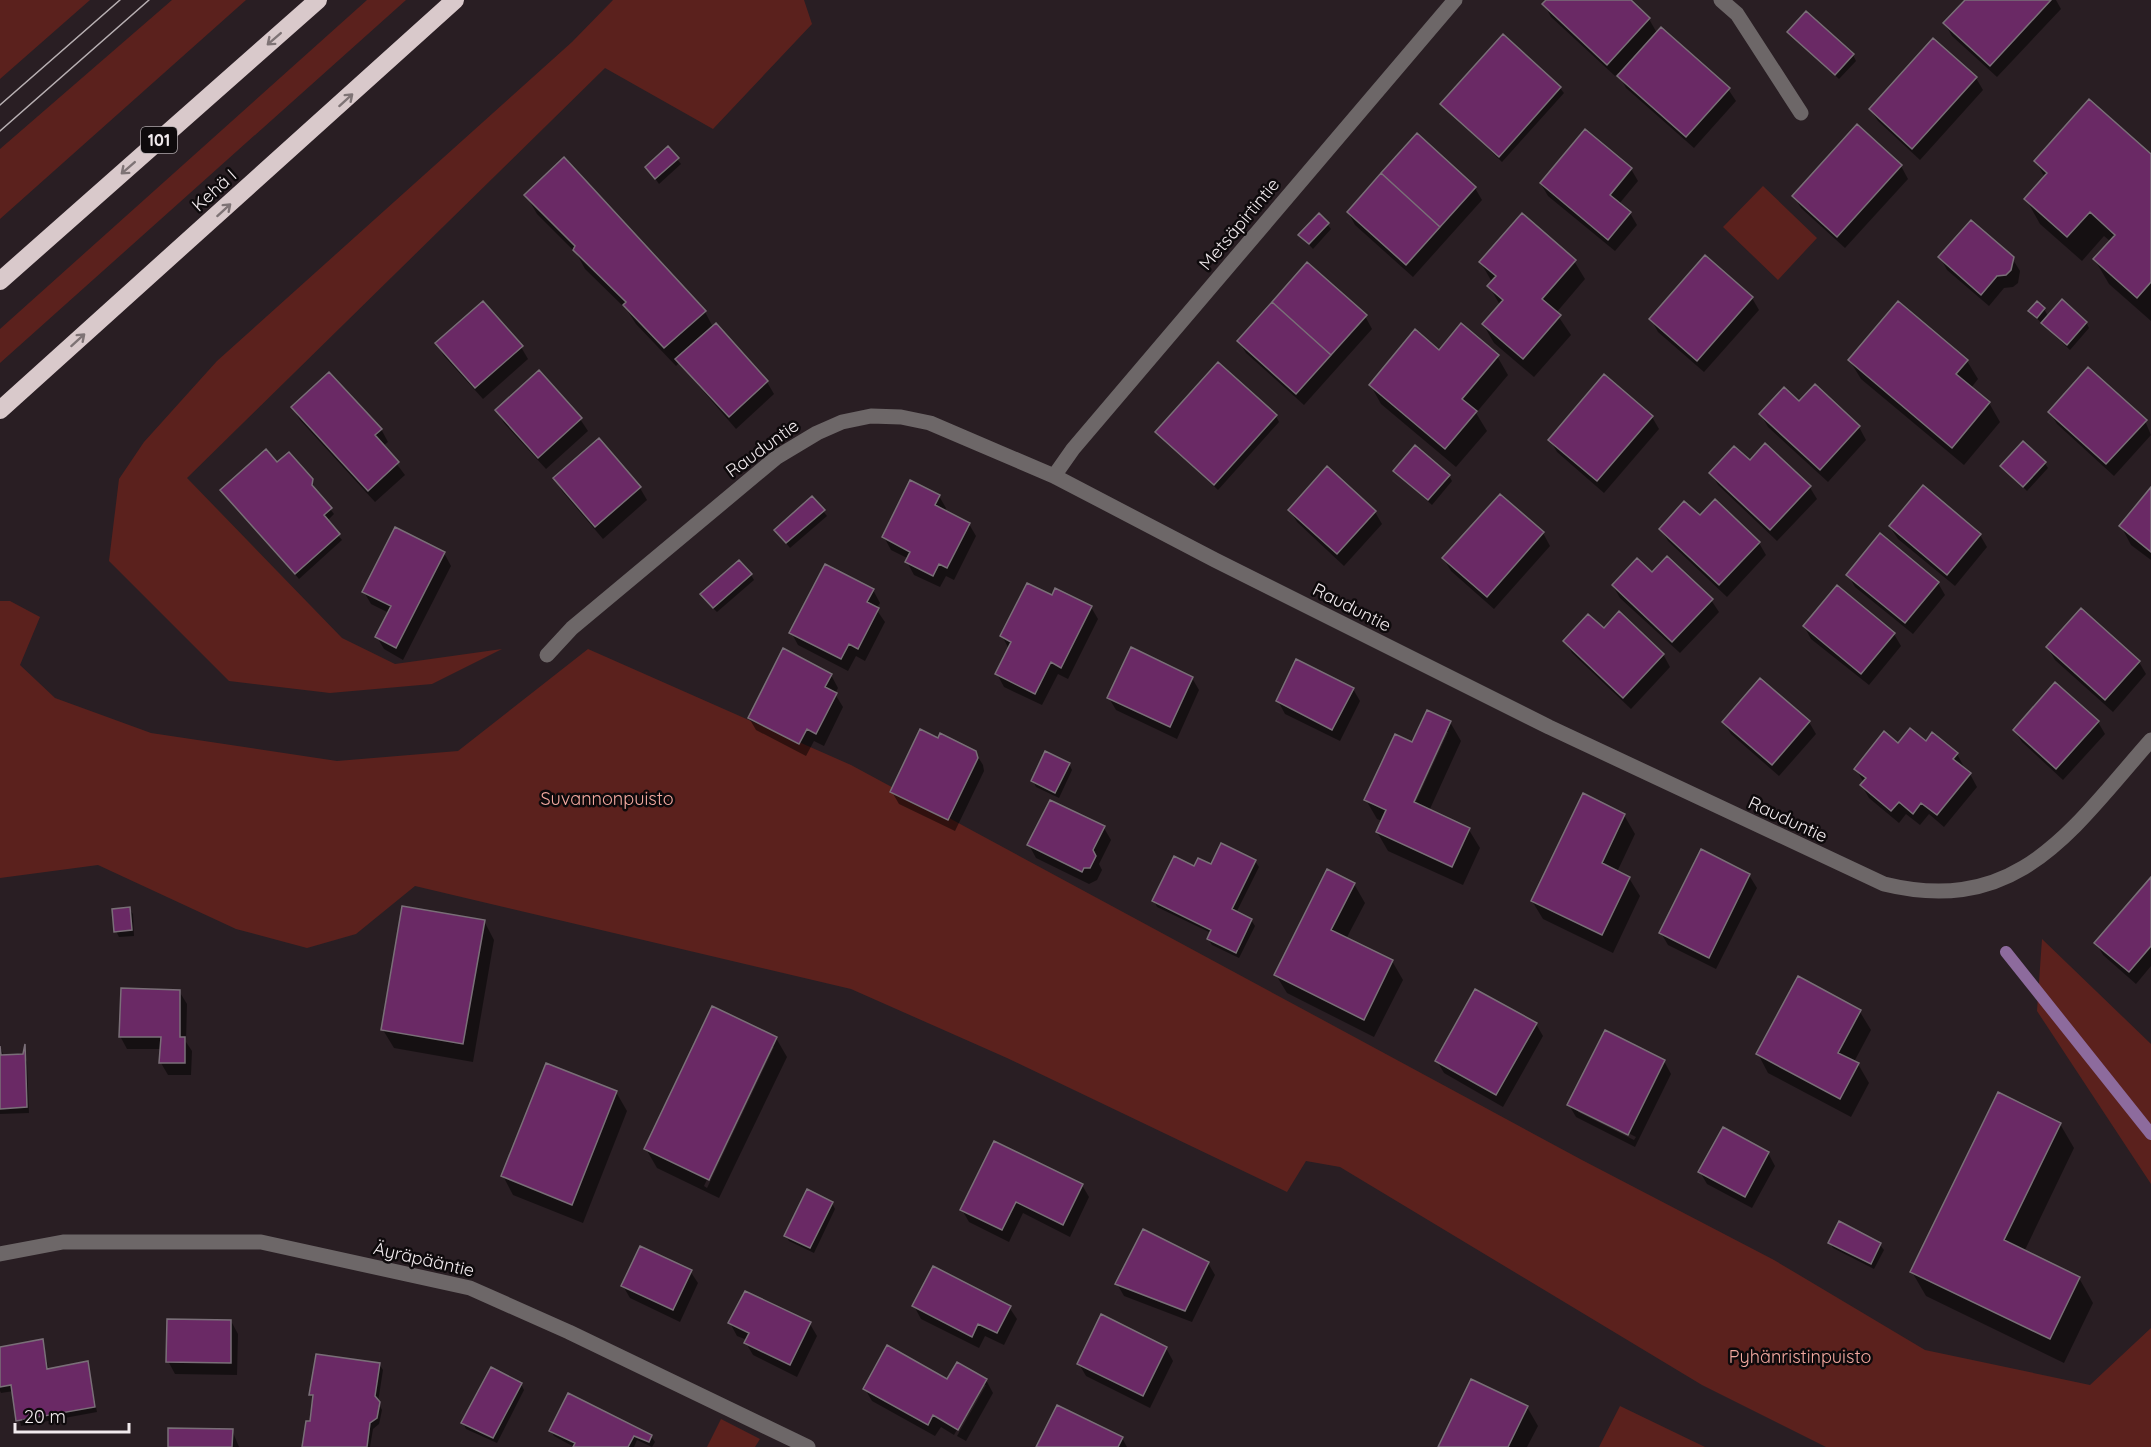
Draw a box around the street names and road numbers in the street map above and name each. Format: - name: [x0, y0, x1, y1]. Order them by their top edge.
- road number: 101: [141, 127, 177, 153]
- street label: Kehä I: [187, 164, 241, 216]
- street label: Metsäpirtintie: [1194, 173, 1284, 275]
- street label: Rauduntie: [721, 414, 803, 482]
- street label: Rauduntie: [1309, 577, 1395, 637]
- street label: Rauduntie: [1745, 791, 1831, 847]
- street label: Äyräpääntie: [371, 1236, 477, 1282]

